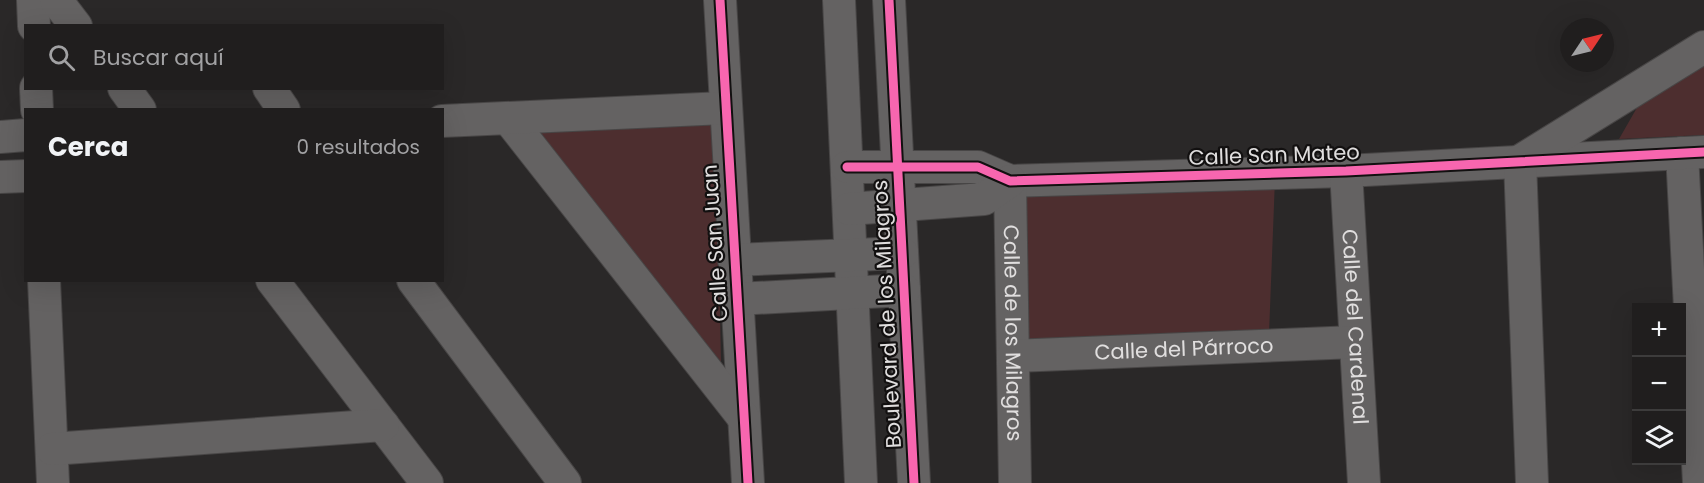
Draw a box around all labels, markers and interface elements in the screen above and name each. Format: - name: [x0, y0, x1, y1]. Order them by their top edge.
- north arrow: [1560, 18, 1614, 72]
- search box: [24, 24, 444, 90]
- icon: search: [45, 41, 78, 74]
- text: Buscar aquí: [93, 42, 224, 73]
- text: Cerca: [48, 129, 128, 165]
- text: 0 resultados: [297, 133, 420, 161]
- street label: Calle San Mateo: [1188, 137, 1360, 172]
- street label: Calle San Juan: [695, 164, 734, 322]
- street label: Boulevard de los Milagros: [865, 179, 908, 449]
- street label: Calle de los Milagros: [997, 224, 1029, 441]
- street label: Calle del Cardenal: [1335, 228, 1376, 425]
- map controls: [1632, 303, 1686, 465]
- button: +: [1632, 303, 1686, 357]
- street label: Calle del Párroco: [1094, 330, 1274, 367]
- button: −: [1632, 357, 1686, 411]
- button: layers: [1632, 411, 1686, 465]

